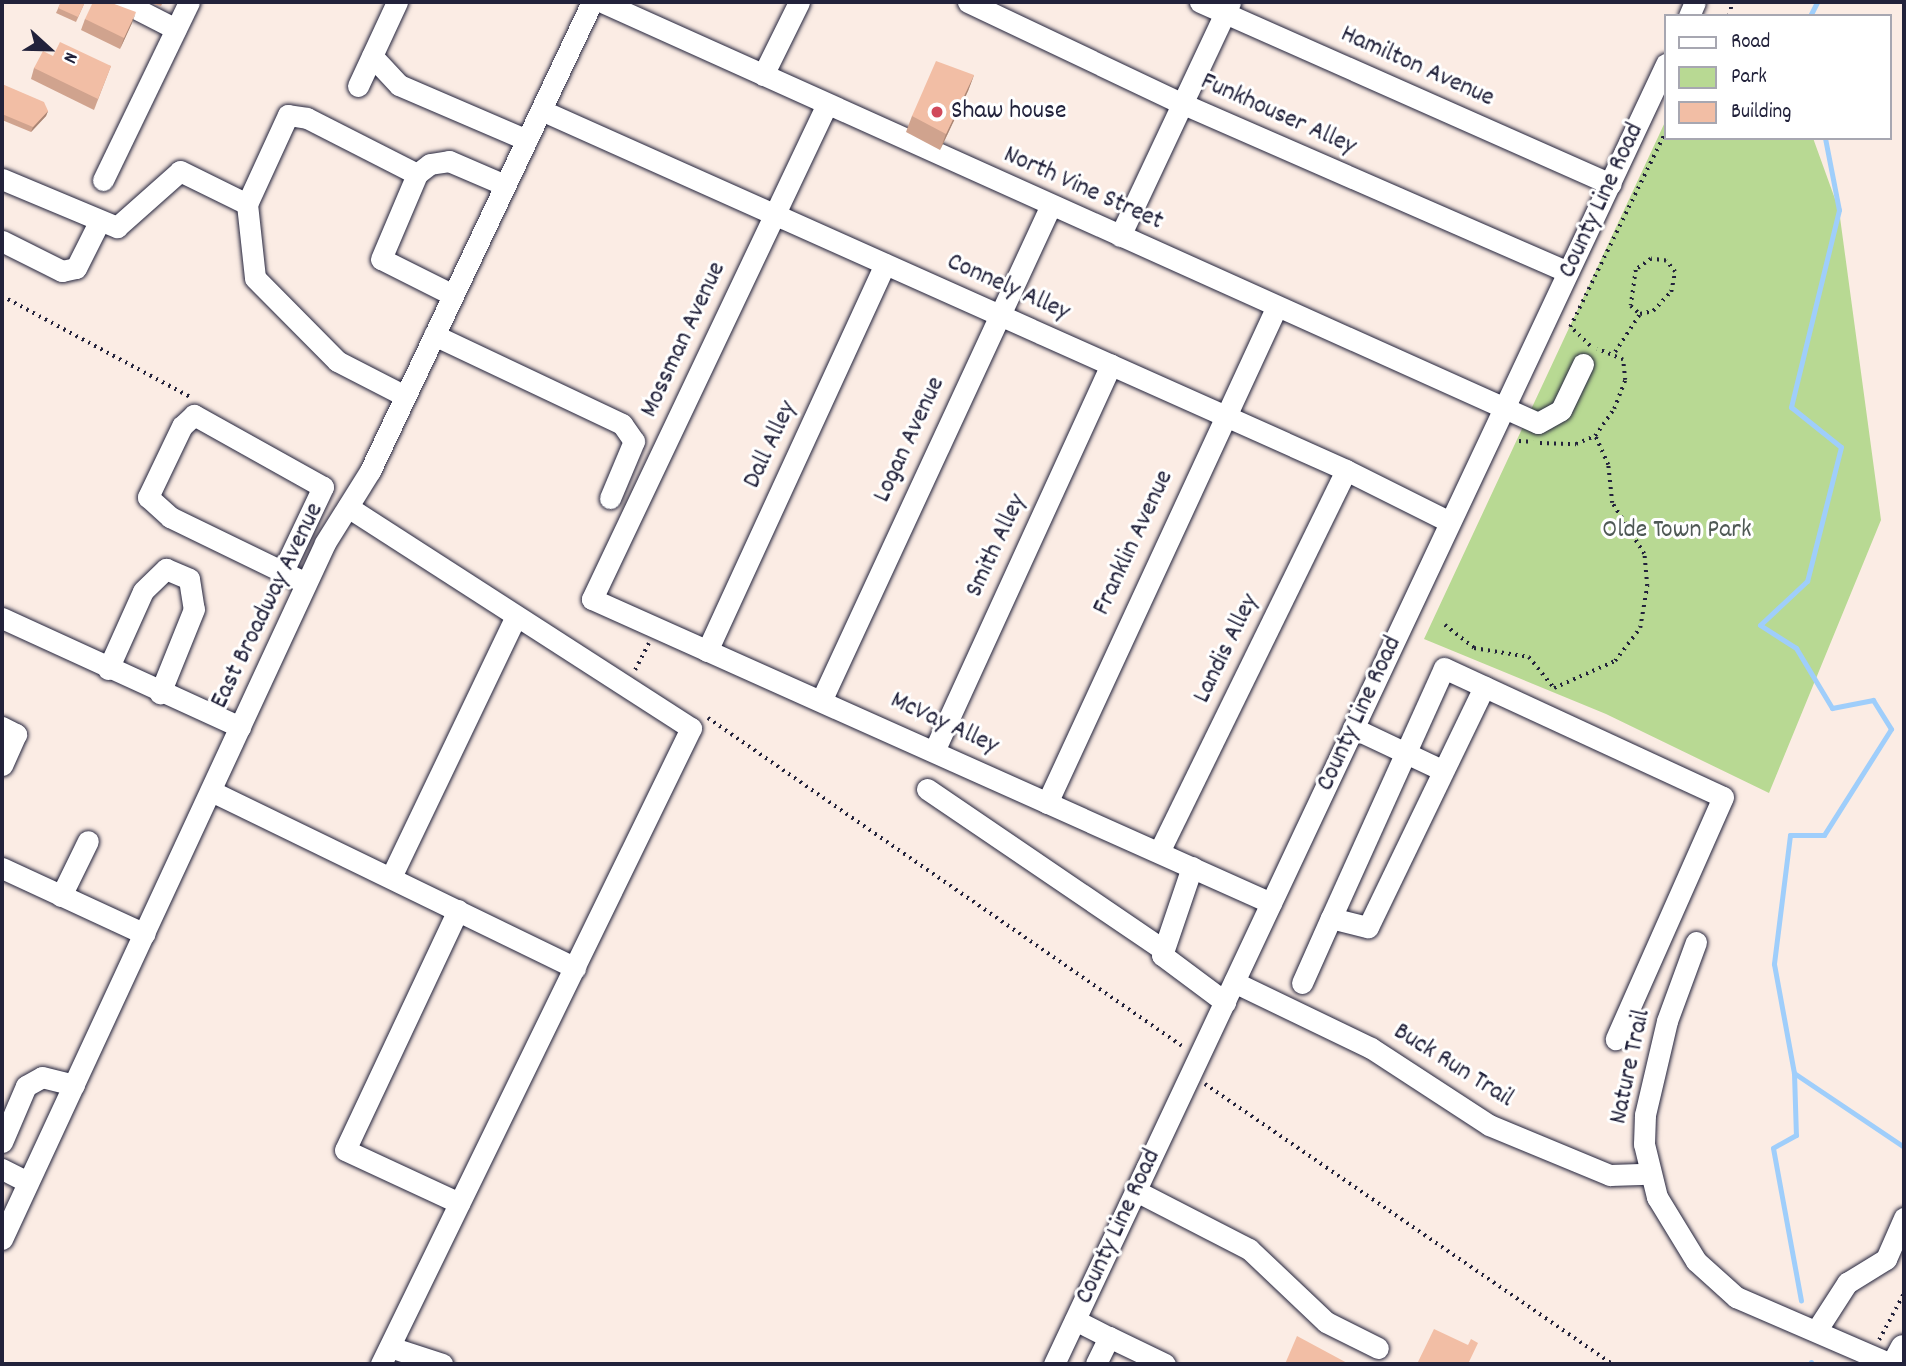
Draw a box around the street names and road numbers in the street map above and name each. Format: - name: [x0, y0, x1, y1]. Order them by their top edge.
- street label: Hamilton Avenue: [1335, 19, 1499, 115]
- street label: Funkhouser Alley: [1196, 67, 1360, 163]
- street label: County Line Road: [1553, 119, 1651, 283]
- street label: North Vine Street: [998, 140, 1168, 238]
- street label: Connely Alley: [942, 247, 1074, 329]
- street label: Mossman Avenue: [634, 257, 734, 423]
- street label: Logan Avenue: [867, 372, 953, 508]
- street label: Dall Alley: [737, 396, 805, 494]
- street label: Franklin Avenue: [1087, 466, 1181, 620]
- street label: Smith Alley: [960, 490, 1034, 602]
- street label: East Broadway Avenue: [205, 498, 331, 714]
- street label: Landis Alley: [1187, 589, 1267, 709]
- street label: County Line Road: [1311, 632, 1409, 796]
- street label: McVay Alley: [885, 685, 1003, 763]
- street label: Nature Trail: [1604, 1007, 1658, 1127]
- street label: Buck Run Trail: [1387, 1017, 1519, 1115]
- street label: County Line Road: [1070, 1145, 1168, 1309]

